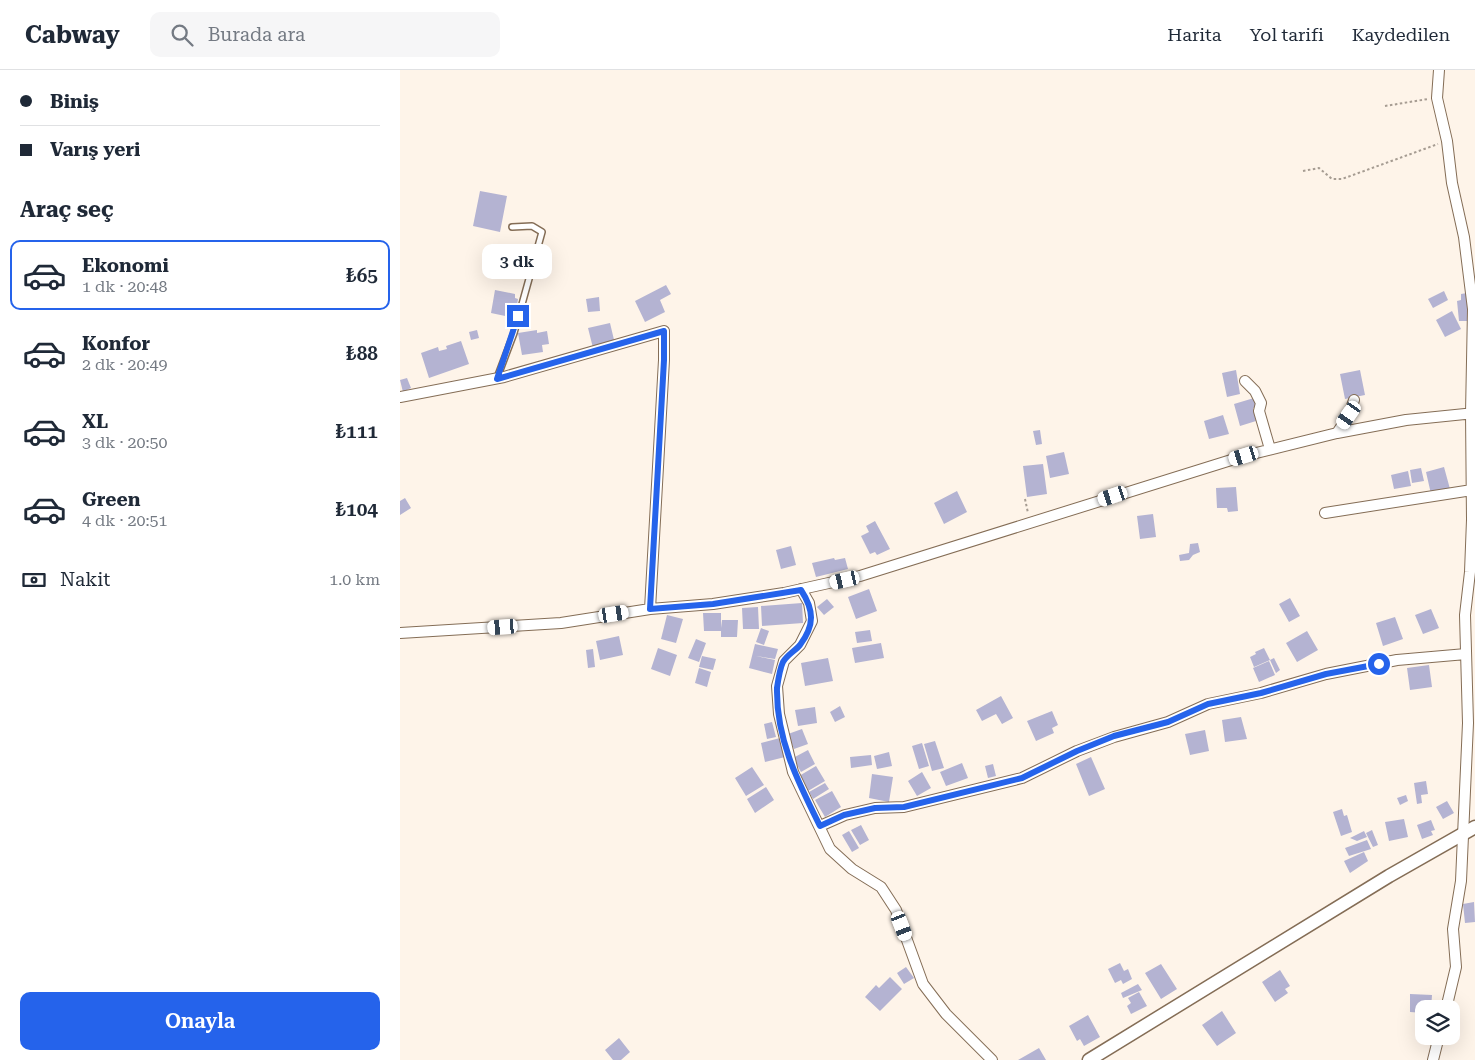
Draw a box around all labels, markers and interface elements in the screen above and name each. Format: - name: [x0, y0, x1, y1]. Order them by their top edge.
- search box: [150, 12, 500, 57]
- text: Cabway: [25, 21, 120, 49]
- icon: search: [168, 21, 196, 49]
- text: Burada ara: [208, 23, 305, 46]
- text: Harita: [1167, 24, 1221, 45]
- text: Yol tarifi: [1249, 24, 1324, 45]
- text: Kaydedilen: [1352, 24, 1450, 45]
- text: Biniş: [50, 90, 99, 113]
- text: Varış yeri: [50, 138, 140, 161]
- text: Araç seç: [20, 197, 114, 222]
- callout: 3 dk: [483, 244, 553, 278]
- text: 3 dk: [500, 252, 534, 271]
- icon: car: [22, 253, 67, 298]
- text: Ekonomi: [82, 254, 169, 277]
- text: ₺65: [346, 264, 378, 287]
- text: 1 dk · 20:48: [82, 277, 168, 296]
- route end: [507, 305, 529, 327]
- icon: car: [22, 331, 67, 376]
- text: Konfor: [82, 332, 150, 355]
- text: ₺88: [346, 342, 378, 365]
- text: 2 dk · 20:49: [82, 355, 168, 374]
- car: [1334, 398, 1363, 432]
- icon: car: [22, 409, 67, 454]
- text: XL: [82, 410, 108, 433]
- text: ₺111: [335, 420, 378, 443]
- text: 3 dk · 20:50: [82, 433, 168, 452]
- car: [1227, 444, 1260, 468]
- car: [1096, 484, 1129, 508]
- icon: car: [22, 487, 67, 532]
- text: Green: [82, 488, 140, 511]
- text: ₺104: [335, 498, 378, 521]
- text: 4 dk · 20:51: [82, 511, 168, 530]
- icon: cash: [20, 566, 48, 594]
- text: Nakit: [60, 568, 110, 591]
- car: [828, 569, 861, 591]
- text: 1.0 km: [329, 570, 380, 589]
- car: [598, 604, 629, 624]
- car: [487, 618, 518, 636]
- route start: [1368, 653, 1390, 675]
- car: [889, 909, 914, 943]
- button: Onayla: [20, 992, 380, 1050]
- map controls: [1415, 1000, 1460, 1045]
- button: layers: [1415, 1000, 1460, 1045]

